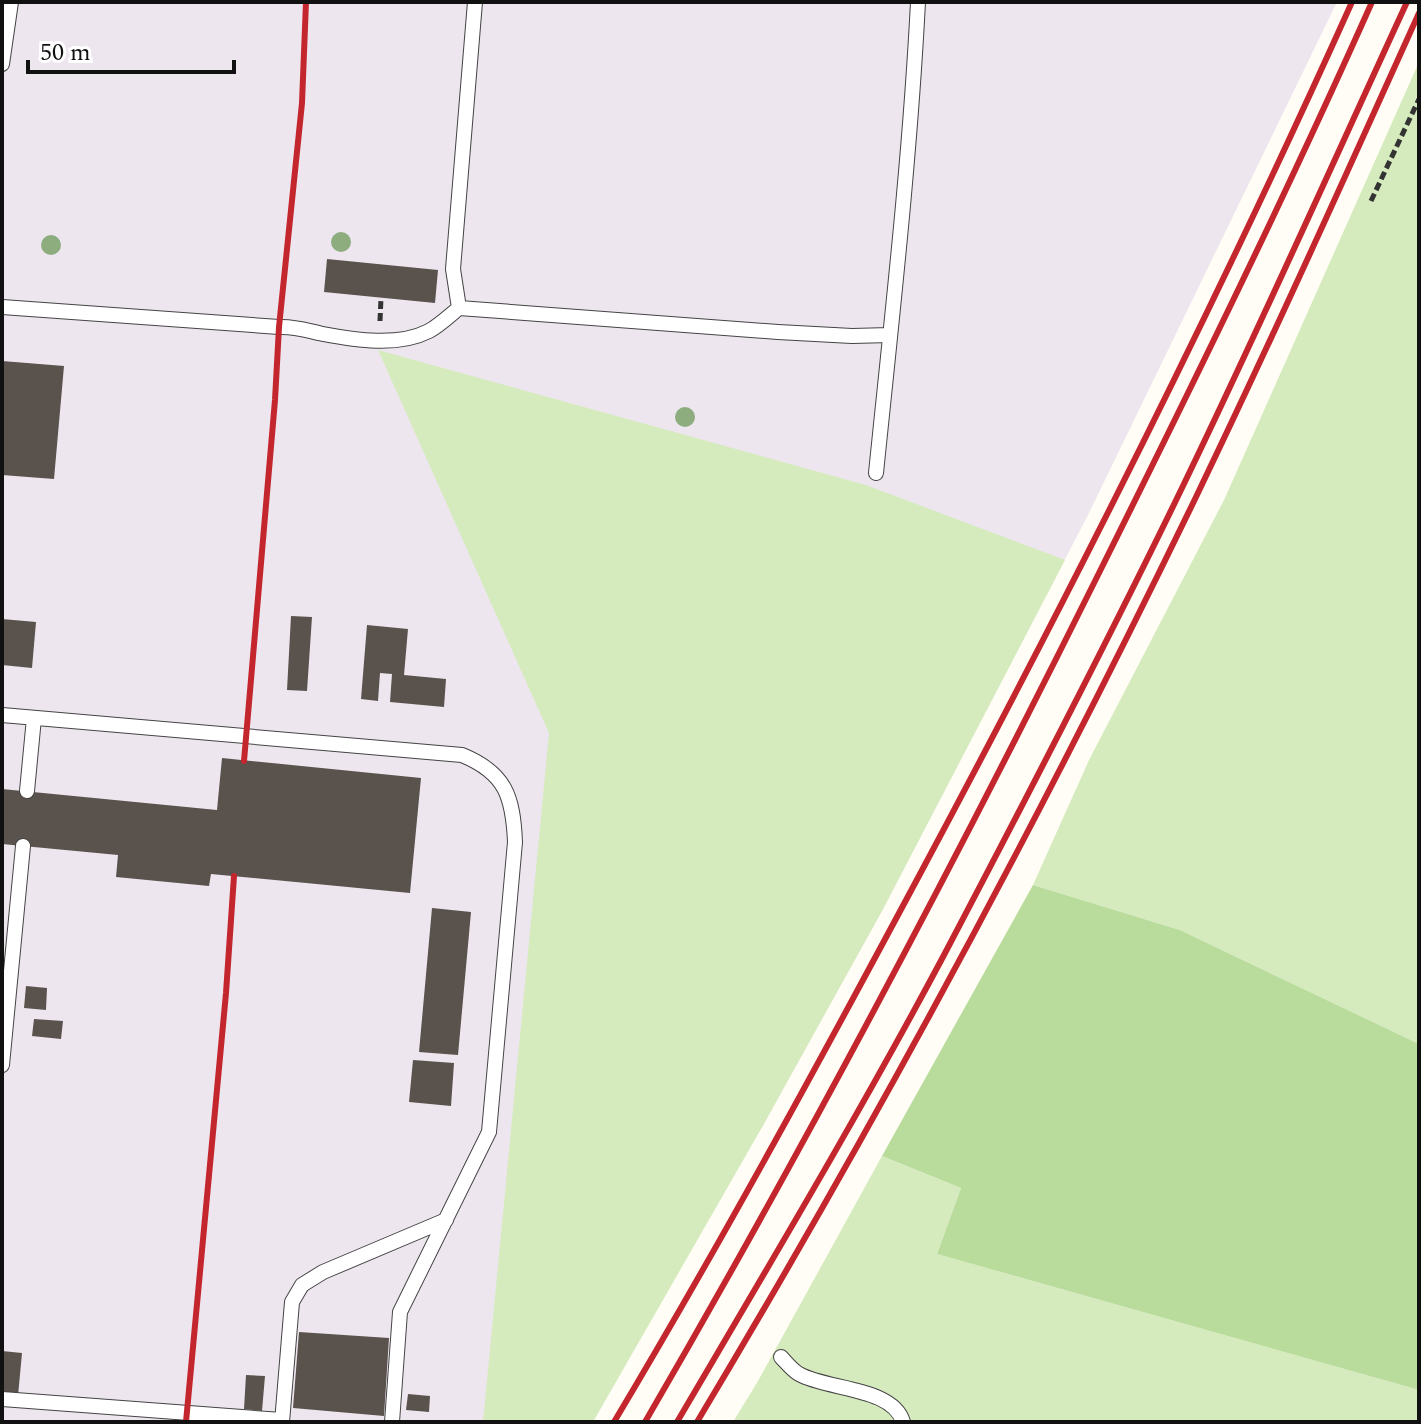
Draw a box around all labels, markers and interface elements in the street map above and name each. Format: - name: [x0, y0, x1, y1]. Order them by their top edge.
- scale bar: [28, 24, 234, 74]
- text: 50 m: [40, 35, 91, 71]

